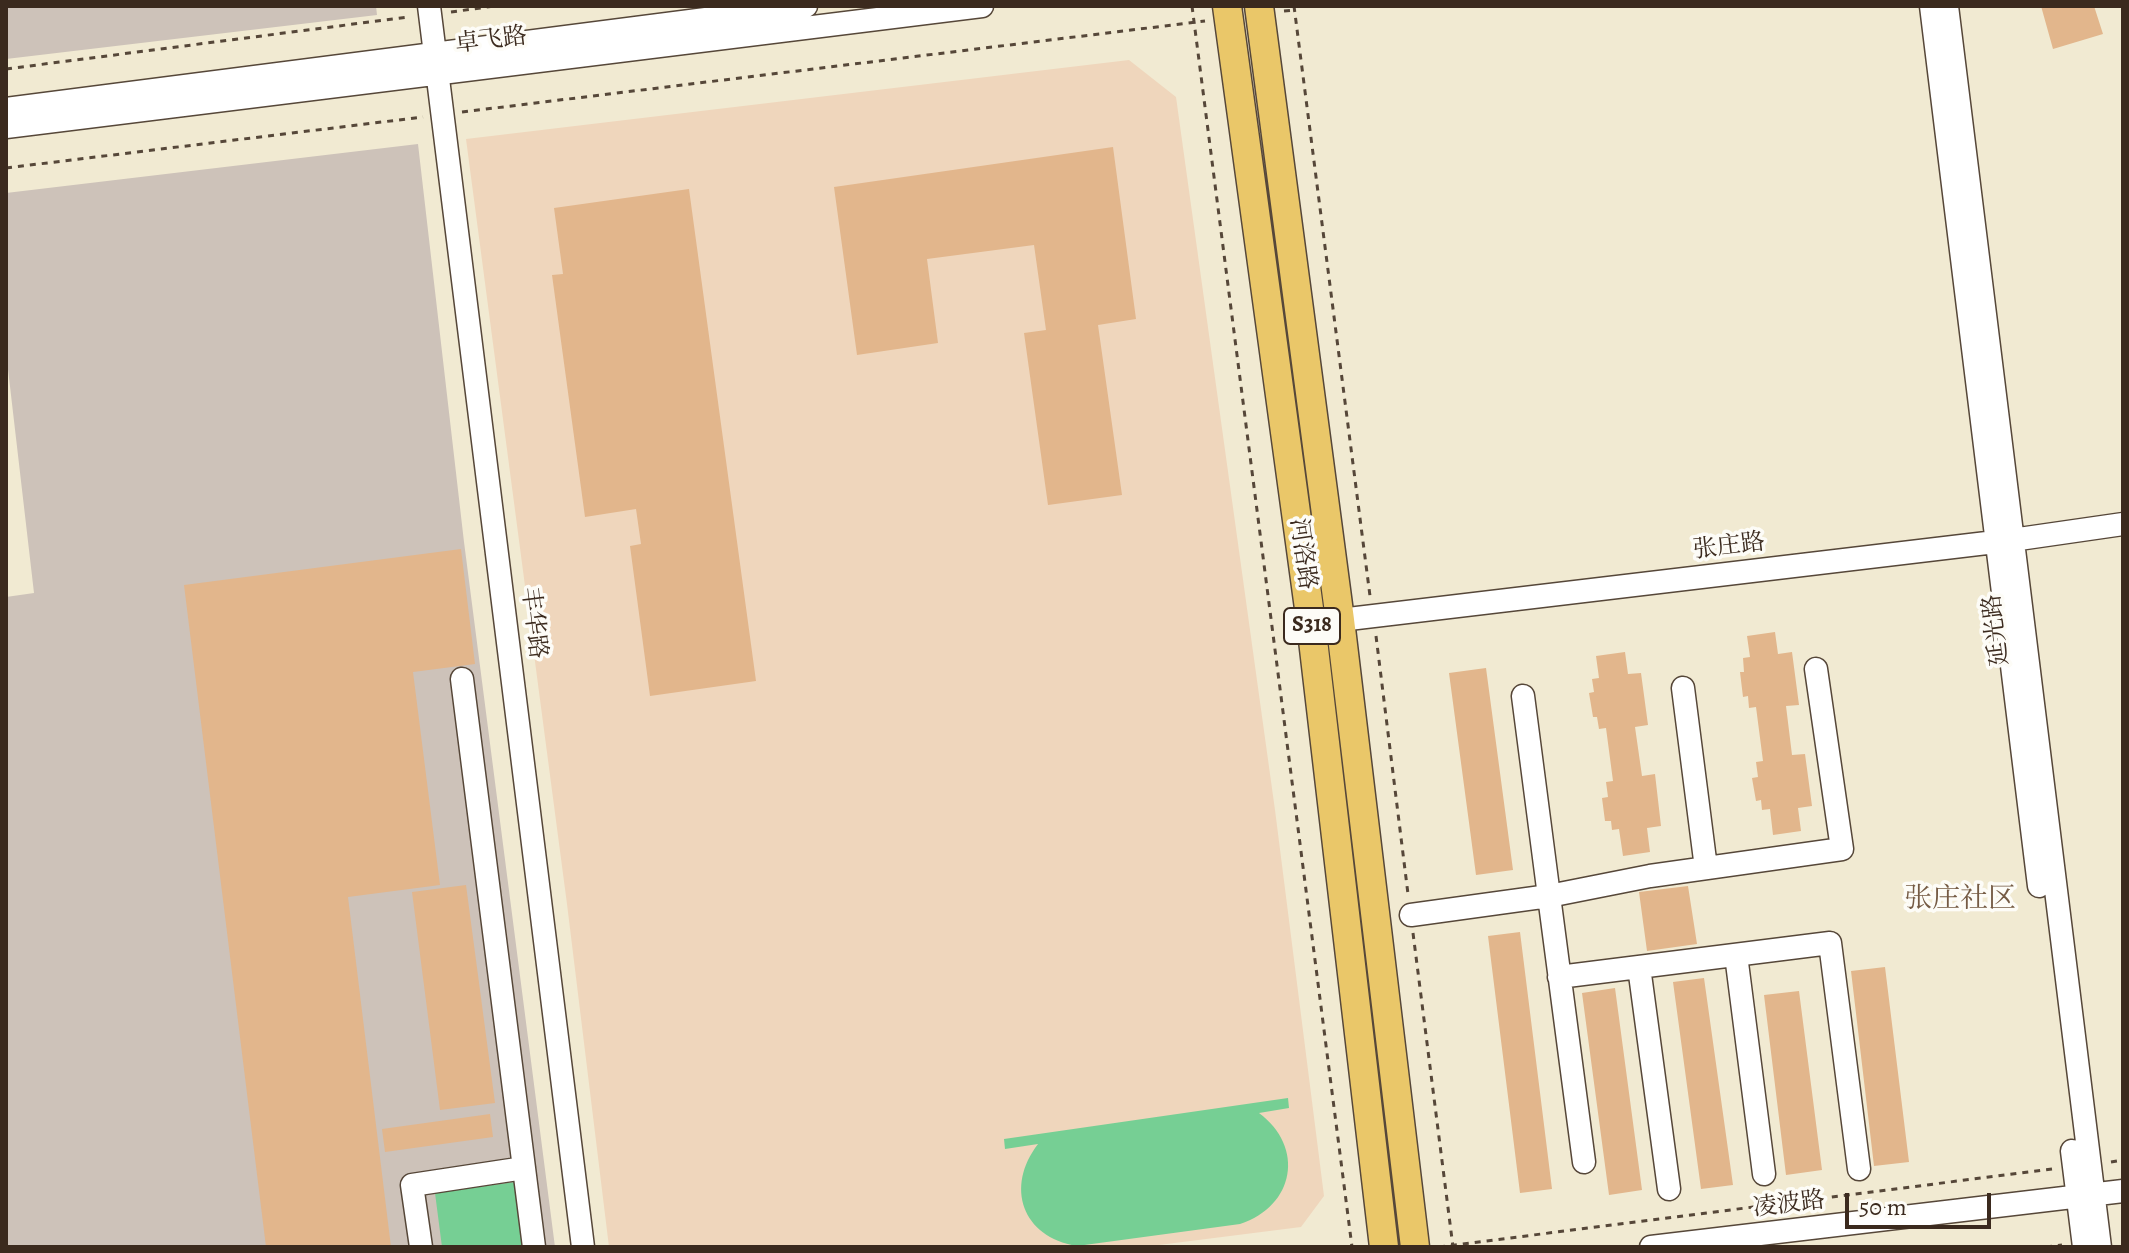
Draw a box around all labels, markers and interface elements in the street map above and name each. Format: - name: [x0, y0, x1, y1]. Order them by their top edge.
- street label: 卓飞路: [454, 22, 528, 60]
- street label: 河洛路: [1283, 516, 1321, 592]
- street label: 张庄路: [1692, 528, 1766, 566]
- street label: 丰华路: [514, 586, 552, 660]
- street label: 延光路: [1978, 593, 2016, 667]
- road number: S318: [1284, 608, 1340, 644]
- district label: 张庄社区: [1904, 883, 2016, 917]
- scale bar: [1849, 1177, 1995, 1227]
- street label: 凌波路: [1752, 1186, 1826, 1224]
- text: 50 m: [1859, 1191, 1907, 1223]

